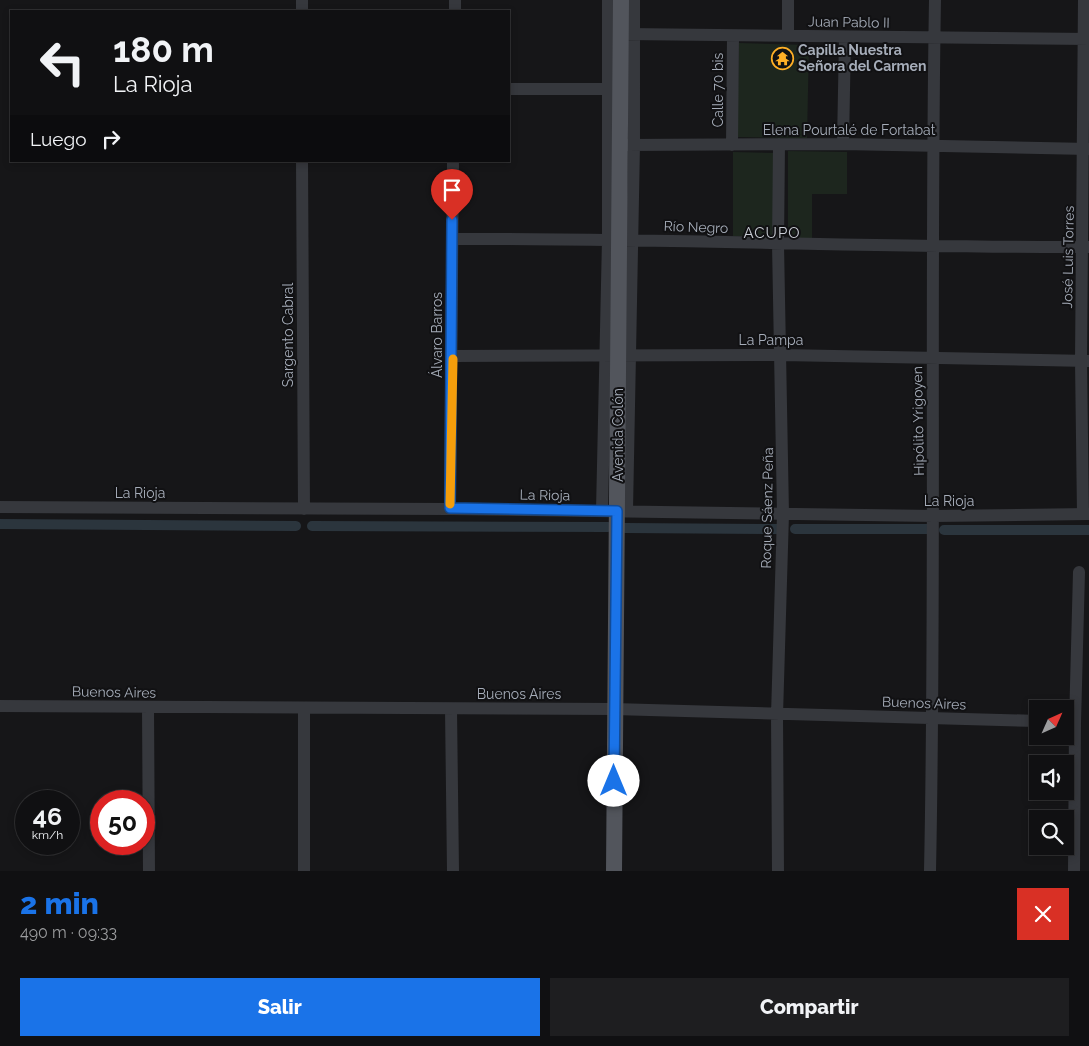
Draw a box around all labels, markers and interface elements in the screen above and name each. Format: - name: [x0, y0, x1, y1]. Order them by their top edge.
- street label: Juan Pablo II: [808, 13, 890, 31]
- text: 180 m: [113, 29, 214, 70]
- icon: left: [30, 30, 95, 95]
- place label: Capilla Nuestra Señora del Carmen: [798, 42, 926, 74]
- temple icon: Capilla Nuestra Señora del Carmen: [770, 46, 794, 70]
- street label: Calle 70 bis: [710, 52, 726, 127]
- text: La Rioja: [113, 71, 193, 97]
- street label: Elena Pourtalé de Fortabat: [763, 122, 936, 138]
- icon: right: [97, 125, 125, 153]
- text: Luego: [30, 128, 87, 150]
- pin: [431, 169, 473, 220]
- icon: arrive: [438, 176, 466, 204]
- street label: José Luis Torres: [1059, 205, 1077, 309]
- street label: Río Negro: [663, 218, 729, 236]
- district label: ACUPO: [744, 224, 800, 242]
- street label: Sargento Cabral: [280, 283, 296, 387]
- street label: Álvaro Barros: [428, 292, 445, 378]
- street label: La Pampa: [739, 332, 803, 348]
- street label: Hipólito Yrigoyen: [909, 366, 927, 476]
- street label: Avenida Colón: [610, 388, 626, 482]
- street label: Roque Sáenz Peña: [758, 447, 776, 569]
- street label: La Rioja: [115, 485, 165, 501]
- street label: La Rioja: [520, 487, 570, 503]
- street label: La Rioja: [924, 493, 974, 509]
- street label: Buenos Aires: [72, 683, 157, 701]
- street label: Buenos Aires: [477, 686, 561, 702]
- street label: Buenos Aires: [882, 694, 967, 712]
- north arrow: [1029, 700, 1074, 745]
- map controls: [1029, 700, 1074, 855]
- position arrow: [587, 754, 639, 806]
- button: sound: [1029, 755, 1074, 800]
- speed limit sign: 50: [90, 790, 155, 855]
- text: 46: [33, 801, 62, 831]
- button: search: [1029, 810, 1074, 855]
- text: km/h: [32, 828, 63, 842]
- text: 2 min: [20, 886, 99, 921]
- button: close: [1017, 888, 1069, 940]
- text: 490 m · 09:33: [20, 923, 117, 942]
- button: Salir: [20, 978, 540, 1036]
- button: Compartir: [550, 978, 1069, 1036]

